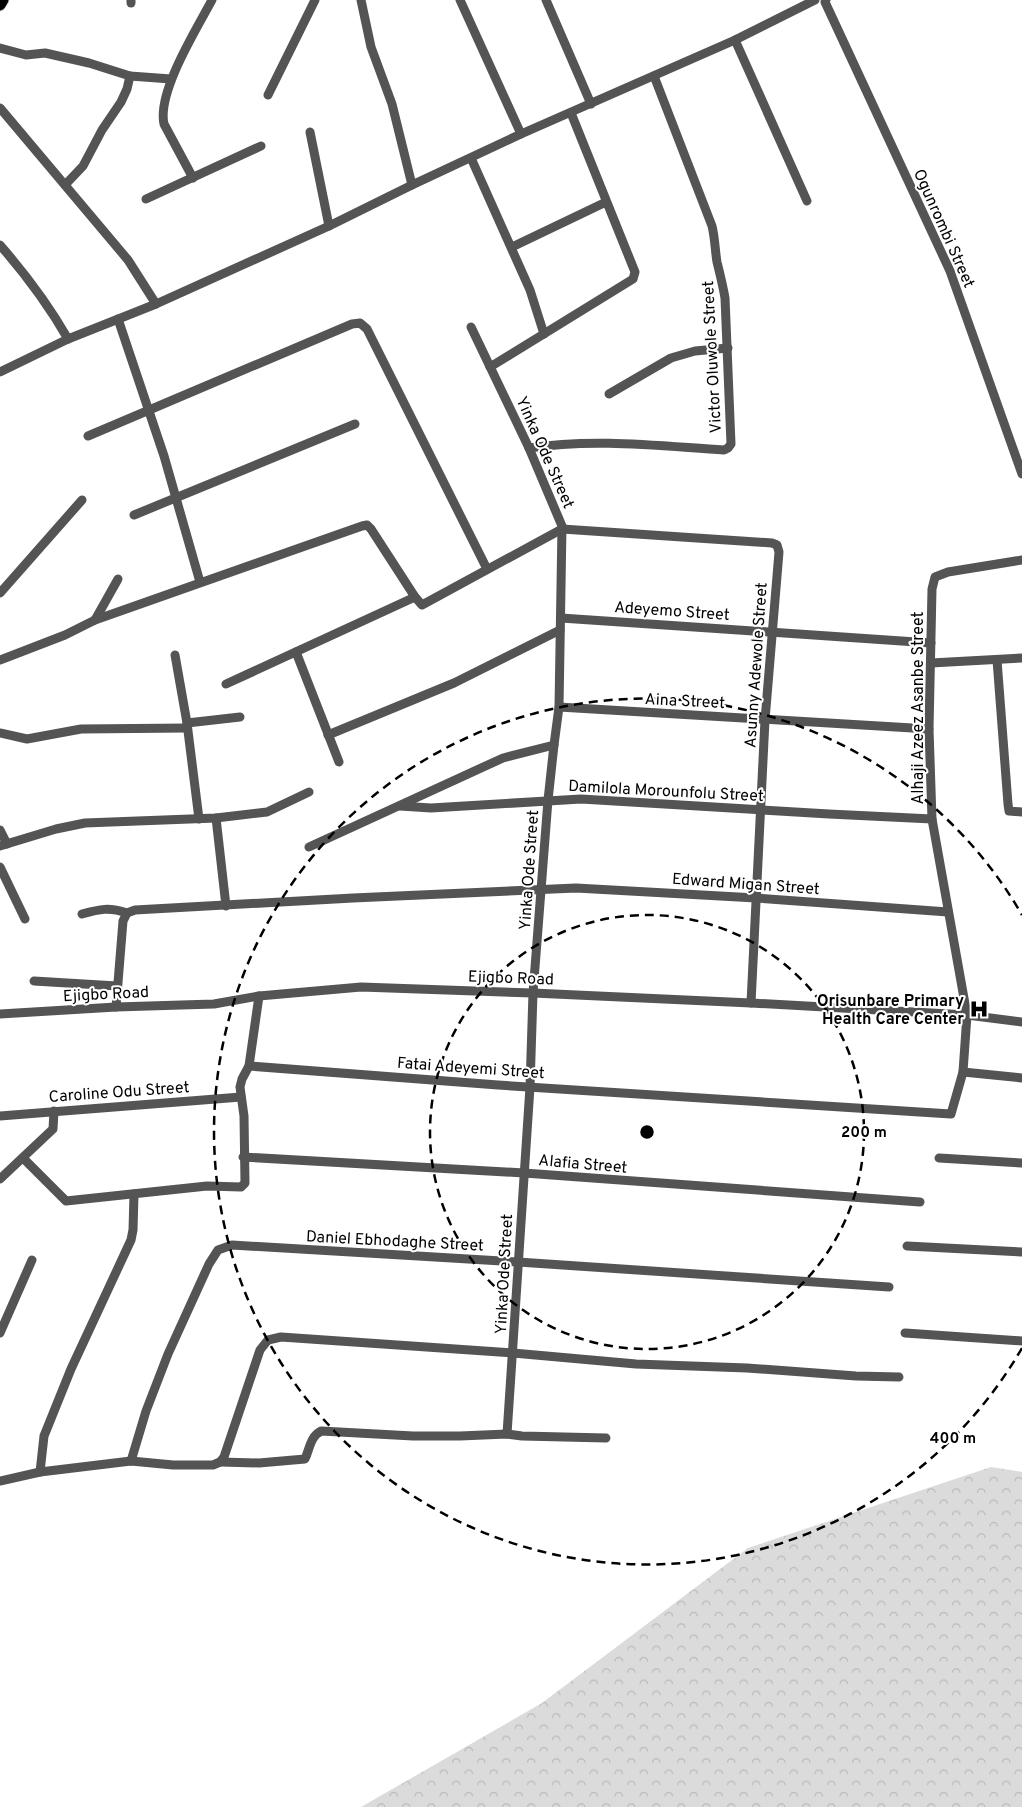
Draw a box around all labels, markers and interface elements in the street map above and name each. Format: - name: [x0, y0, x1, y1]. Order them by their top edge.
- street label: Ogunrombi Street: [908, 166, 978, 291]
- street label: Victor Oluwole Street: [699, 280, 727, 434]
- street label: Yinka Ode Street: [511, 394, 578, 512]
- street label: Asunny Adewole Street: [741, 582, 773, 749]
- street label: Adeyemo Street: [613, 598, 730, 626]
- street label: Alhaji Azeez Asanbe Street: [909, 611, 929, 805]
- street label: Aina Street: [644, 690, 725, 714]
- street label: Damilola Morounfolu Street: [568, 777, 764, 807]
- street label: Yinka Ode Street: [516, 809, 544, 931]
- street label: Edward Migan Street: [671, 870, 820, 900]
- street label: Ejigbo Road: [468, 968, 554, 990]
- street label: Ejigbo Road: [63, 983, 150, 1007]
- place label: Orisunbare Primary Health Care Center: [817, 992, 964, 1030]
- hospital icon: Orisunbare Primary Health Care Center: [968, 998, 990, 1020]
- street label: Fatai Adeyemi Street: [396, 1054, 545, 1084]
- street label: Caroline Odu Street: [48, 1078, 190, 1108]
- centre of rings: [638, 1123, 656, 1141]
- text: 200 m: [841, 1124, 887, 1143]
- street label: Alafia Street: [538, 1151, 628, 1179]
- street label: Yinka Ode Street: [492, 1213, 518, 1335]
- street label: Daniel Ebhodaghe Street: [305, 1227, 484, 1257]
- text: 400 m: [930, 1430, 976, 1449]

